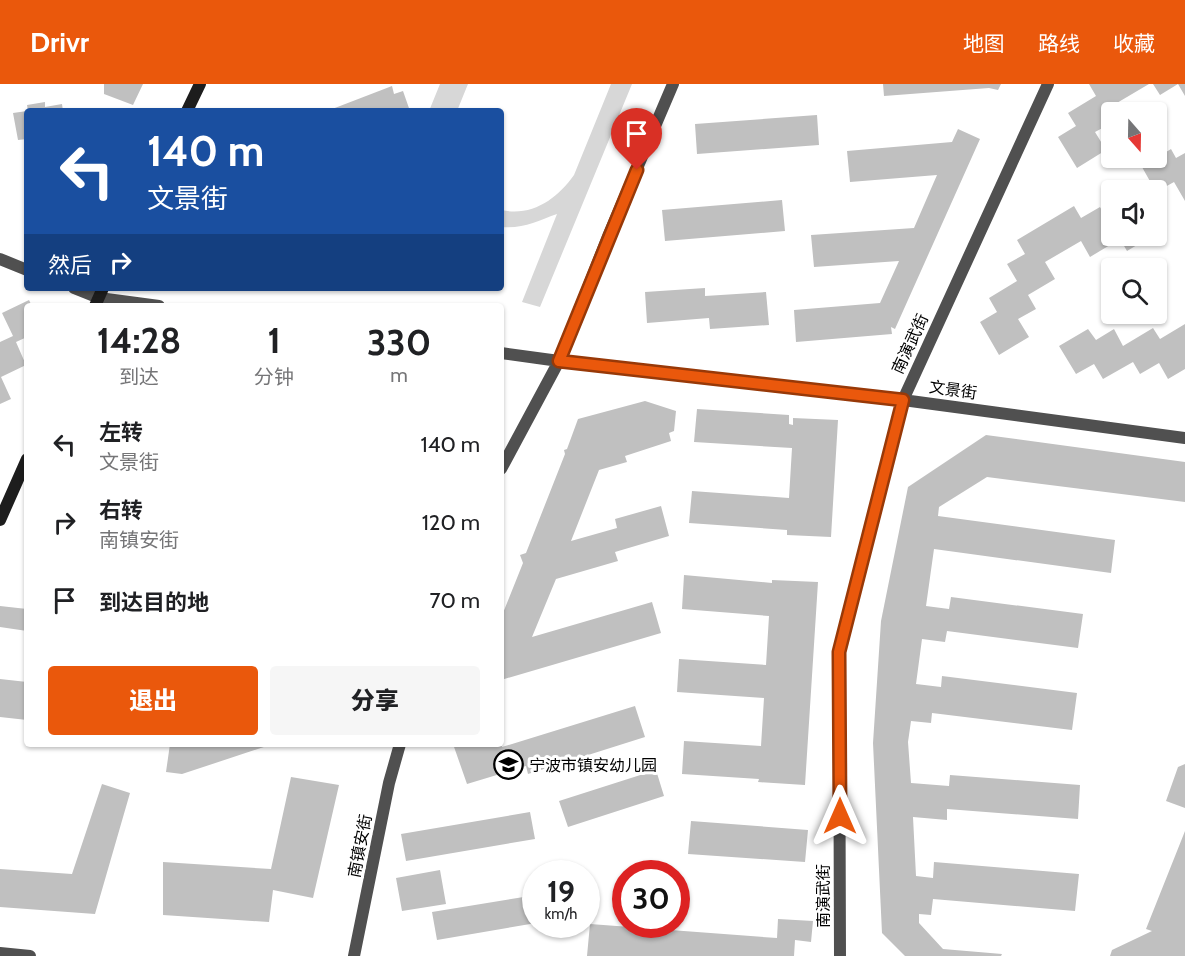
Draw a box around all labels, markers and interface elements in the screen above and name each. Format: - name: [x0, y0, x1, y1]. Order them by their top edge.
- text: Drivr: [30, 25, 89, 59]
- text: 地图: [963, 31, 1005, 56]
- text: 路线: [1038, 31, 1080, 56]
- text: 收藏: [1113, 31, 1155, 56]
- north arrow: [1101, 102, 1167, 168]
- map controls: [1101, 102, 1167, 324]
- pin: [611, 108, 662, 170]
- icon: arrive: [620, 117, 653, 150]
- text: 140 m: [147, 125, 264, 177]
- icon: left: [48, 132, 126, 210]
- button: sound: [1101, 180, 1167, 246]
- text: 文景街: [147, 182, 228, 215]
- icon: right: [104, 246, 137, 279]
- text: 然后: [48, 252, 92, 279]
- button: search: [1101, 258, 1167, 324]
- street label: 南演武街: [888, 311, 932, 377]
- text: 14:28: [97, 318, 181, 362]
- text: 1: [267, 318, 281, 362]
- text: 330: [367, 320, 431, 364]
- text: m: [390, 363, 408, 387]
- text: 到达: [119, 365, 159, 389]
- text: 分钟: [254, 365, 294, 389]
- street label: 文景街: [928, 377, 978, 403]
- text: 左转: [99, 419, 143, 446]
- icon: left: [48, 428, 81, 461]
- text: 140 m: [421, 431, 480, 458]
- text: 文景街: [99, 450, 159, 474]
- text: 右转: [99, 497, 143, 524]
- icon: right: [48, 506, 81, 539]
- text: 120 m: [422, 509, 480, 536]
- text: 南镇安街: [99, 528, 179, 552]
- icon: arrive: [48, 584, 81, 617]
- text: 70 m: [430, 587, 480, 614]
- text: 到达目的地: [99, 589, 209, 616]
- button: 退出: [48, 666, 258, 735]
- button: 分享: [270, 666, 480, 735]
- school or university icon: 宁波市镇安幼儿园: [492, 749, 524, 781]
- place label: 宁波市镇安幼儿园: [529, 756, 657, 775]
- position arrow: [808, 784, 872, 848]
- street label: 南镇安街: [345, 813, 375, 879]
- speed limit sign: 30: [612, 860, 690, 938]
- street label: 南演武街: [814, 864, 833, 928]
- text: 19: [547, 873, 575, 910]
- text: km/h: [545, 905, 577, 923]

